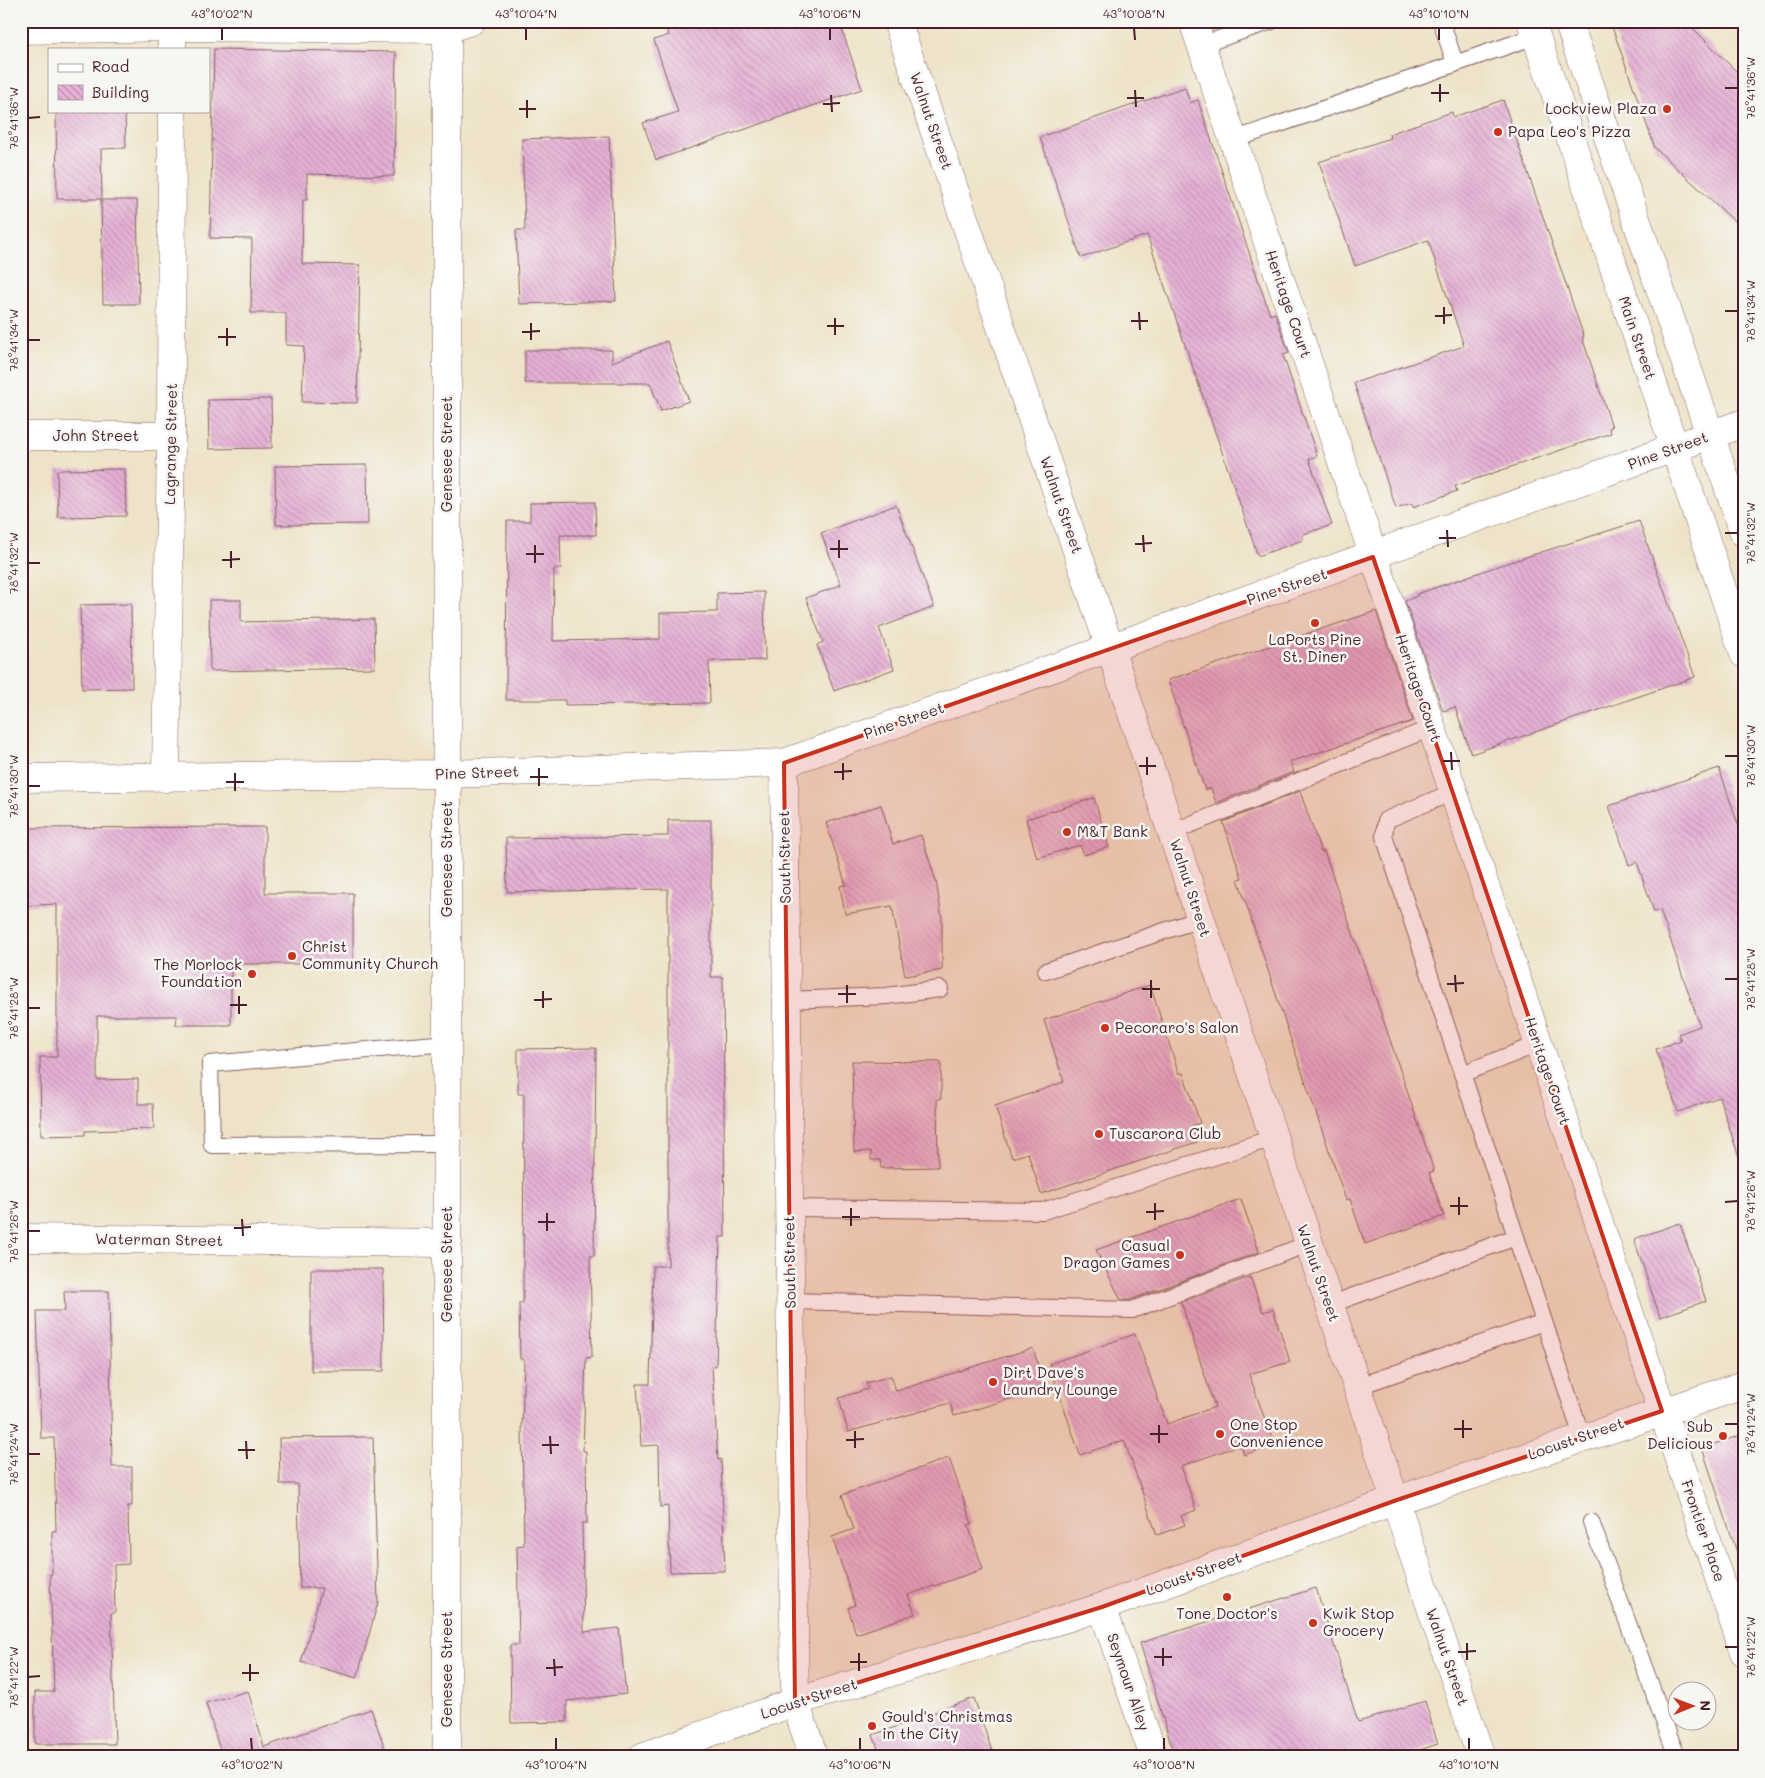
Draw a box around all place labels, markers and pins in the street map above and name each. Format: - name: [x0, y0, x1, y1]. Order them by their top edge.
- place label: Lockview Plaza: [1545, 98, 1657, 118]
- marker: Lockview Plaza: [1661, 103, 1673, 115]
- place label: Papa Leo's Pizza: [1508, 121, 1631, 141]
- marker: Papa Leo's Pizza: [1492, 126, 1504, 138]
- marker: LaPorts Pine St. Diner: [1309, 617, 1321, 629]
- place label: LaPorts Pine St. Diner: [1269, 629, 1361, 666]
- place label: M&T Bank: [1077, 821, 1148, 841]
- marker: M&T Bank: [1061, 826, 1073, 838]
- place label: Christ Community Church: [302, 936, 438, 973]
- marker: Christ Community Church: [286, 950, 298, 962]
- place label: The Morlock Foundation: [153, 954, 242, 991]
- marker: The Morlock Foundation: [246, 968, 258, 980]
- place label: Pecoraro's Salon: [1115, 1017, 1239, 1037]
- marker: Pecoraro's Salon: [1099, 1022, 1111, 1034]
- place label: Tuscarora Club: [1109, 1123, 1221, 1143]
- marker: Tuscarora Club: [1093, 1128, 1105, 1140]
- place label: Casual Dragon Games: [1063, 1235, 1170, 1272]
- marker: Casual Dragon Games: [1174, 1249, 1186, 1261]
- place label: Dirt Dave's Laundry Lounge: [1003, 1362, 1118, 1399]
- marker: Dirt Dave's Laundry Lounge: [987, 1376, 999, 1388]
- place label: One Stop Convenience: [1230, 1414, 1324, 1451]
- place label: Sub Delicious: [1647, 1416, 1713, 1453]
- marker: One Stop Convenience: [1214, 1428, 1226, 1440]
- marker: Sub Delicious: [1717, 1430, 1729, 1442]
- marker: Tone Doctor's: [1221, 1591, 1233, 1603]
- place label: Tone Doctor's: [1176, 1603, 1278, 1623]
- place label: Kwik Stop Grocery: [1323, 1603, 1394, 1640]
- marker: Kwik Stop Grocery: [1307, 1617, 1319, 1629]
- place label: Gould's Christmas in the City: [882, 1706, 1013, 1743]
- marker: Gould's Christmas in the City: [866, 1720, 878, 1732]

